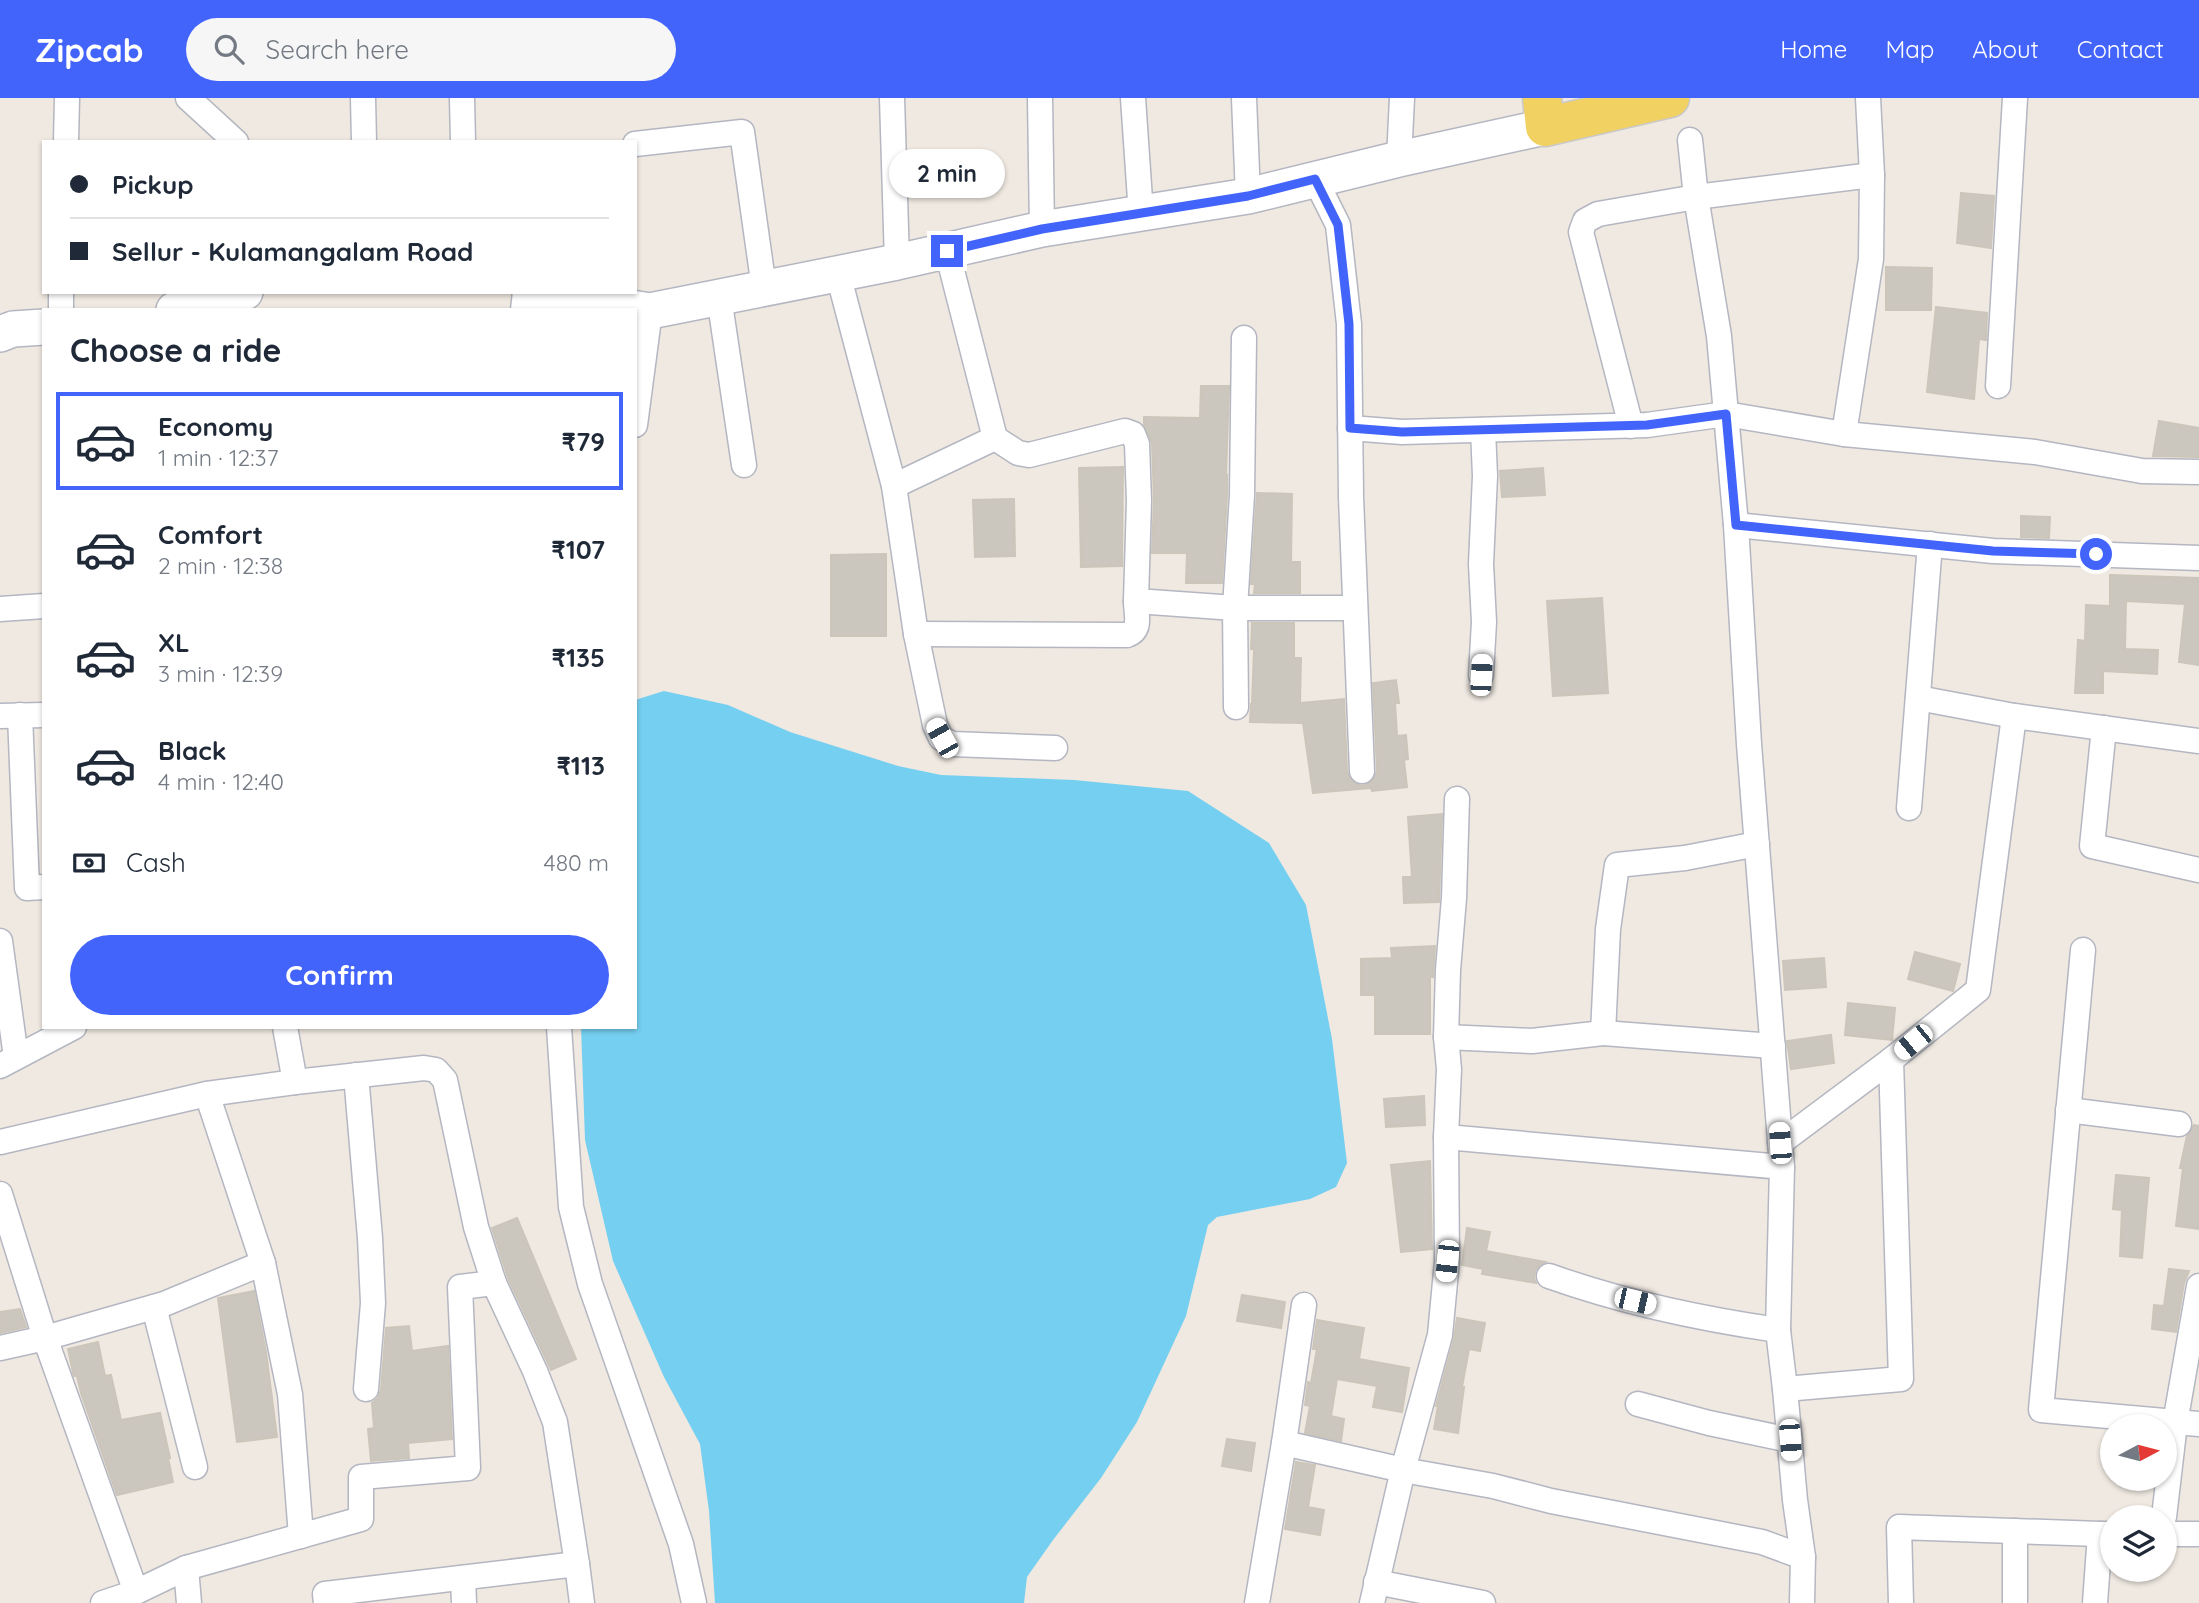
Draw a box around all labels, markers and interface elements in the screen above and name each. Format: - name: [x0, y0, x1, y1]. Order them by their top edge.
- search box: [186, 18, 676, 81]
- text: Zipcab: [35, 29, 144, 70]
- icon: search: [210, 30, 248, 68]
- text: Search here: [266, 33, 409, 66]
- text: Home: [1780, 34, 1847, 64]
- text: Map: [1885, 34, 1934, 64]
- text: About: [1972, 34, 2039, 64]
- text: Contact: [2077, 34, 2164, 64]
- callout: 2 min: [889, 150, 1005, 198]
- text: 2 min: [917, 159, 977, 188]
- text: Pickup: [112, 168, 194, 201]
- text: Sellur - Kulamangalam Road: [112, 235, 473, 268]
- route end: [931, 235, 963, 267]
- text: Choose a ride: [70, 330, 282, 370]
- icon: car: [74, 410, 137, 473]
- text: Economy: [158, 410, 273, 443]
- text: ₹79: [562, 425, 605, 458]
- text: 1 min · 12:37: [158, 443, 278, 472]
- icon: car: [74, 518, 137, 581]
- text: Comfort: [158, 518, 263, 551]
- text: ₹107: [551, 533, 605, 566]
- route start: [2080, 538, 2112, 570]
- text: 2 min · 12:38: [158, 551, 283, 580]
- icon: car: [74, 626, 137, 689]
- text: XL: [158, 626, 190, 659]
- text: ₹135: [552, 641, 605, 674]
- car: [1470, 653, 1493, 697]
- text: 3 min · 12:39: [158, 659, 283, 688]
- car: [923, 715, 962, 761]
- icon: car: [74, 734, 137, 797]
- text: Black: [158, 734, 227, 767]
- text: ₹113: [556, 749, 605, 782]
- text: 4 min · 12:40: [158, 767, 284, 796]
- icon: cash: [70, 844, 108, 882]
- text: Cash: [126, 846, 186, 879]
- text: 480 m: [544, 848, 609, 877]
- button: Confirm: [70, 935, 609, 1015]
- car: [1891, 1021, 1936, 1063]
- car: [1769, 1121, 1792, 1165]
- car: [1435, 1239, 1460, 1283]
- car: [1613, 1286, 1658, 1316]
- north arrow: [2100, 1414, 2177, 1491]
- map controls: [2100, 1414, 2177, 1582]
- car: [1779, 1418, 1802, 1462]
- button: layers: [2100, 1505, 2177, 1582]

